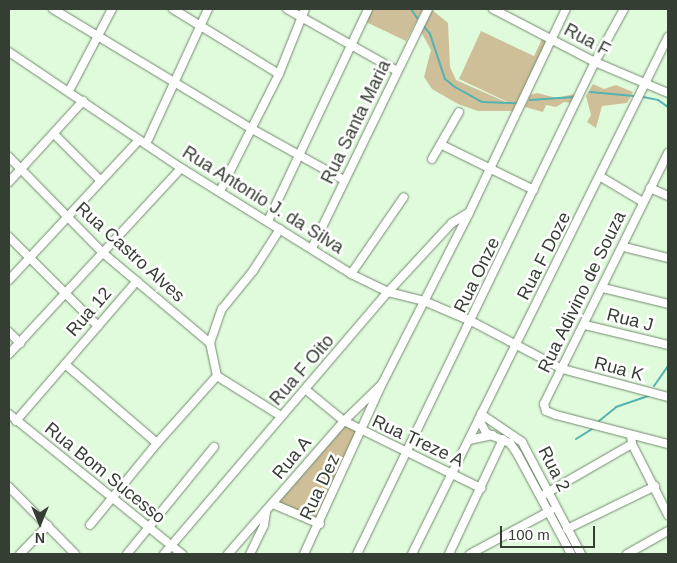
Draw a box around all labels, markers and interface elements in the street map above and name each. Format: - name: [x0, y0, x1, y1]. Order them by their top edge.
- street label: Rua F: [560, 19, 614, 61]
- street label: Rua Santa Maria: [317, 57, 395, 187]
- street label: Rua Antonio J. da Silva: [178, 141, 348, 259]
- street label: Rua Castro Alves: [71, 197, 189, 307]
- street label: Rua Adivino de Souza: [533, 207, 631, 377]
- street label: Rua F Doze: [513, 208, 575, 304]
- street label: Rua Onze: [450, 234, 504, 316]
- street label: Rua 12: [62, 283, 116, 341]
- street label: Rua J: [605, 304, 655, 336]
- street label: Rua F Oito: [265, 330, 339, 410]
- street label: Rua K: [592, 352, 646, 386]
- street label: Rua Treze A: [368, 410, 468, 472]
- street label: Rua Bom Sucesso: [40, 418, 170, 528]
- street label: Rua A: [268, 432, 316, 484]
- street label: Rua 2: [533, 443, 575, 495]
- street label: Rua Dez: [295, 451, 345, 523]
- north arrow: [15, 498, 65, 548]
- scale bar: [502, 516, 597, 548]
- text: 100 m: [508, 526, 550, 543]
- text: N: [35, 530, 45, 546]

